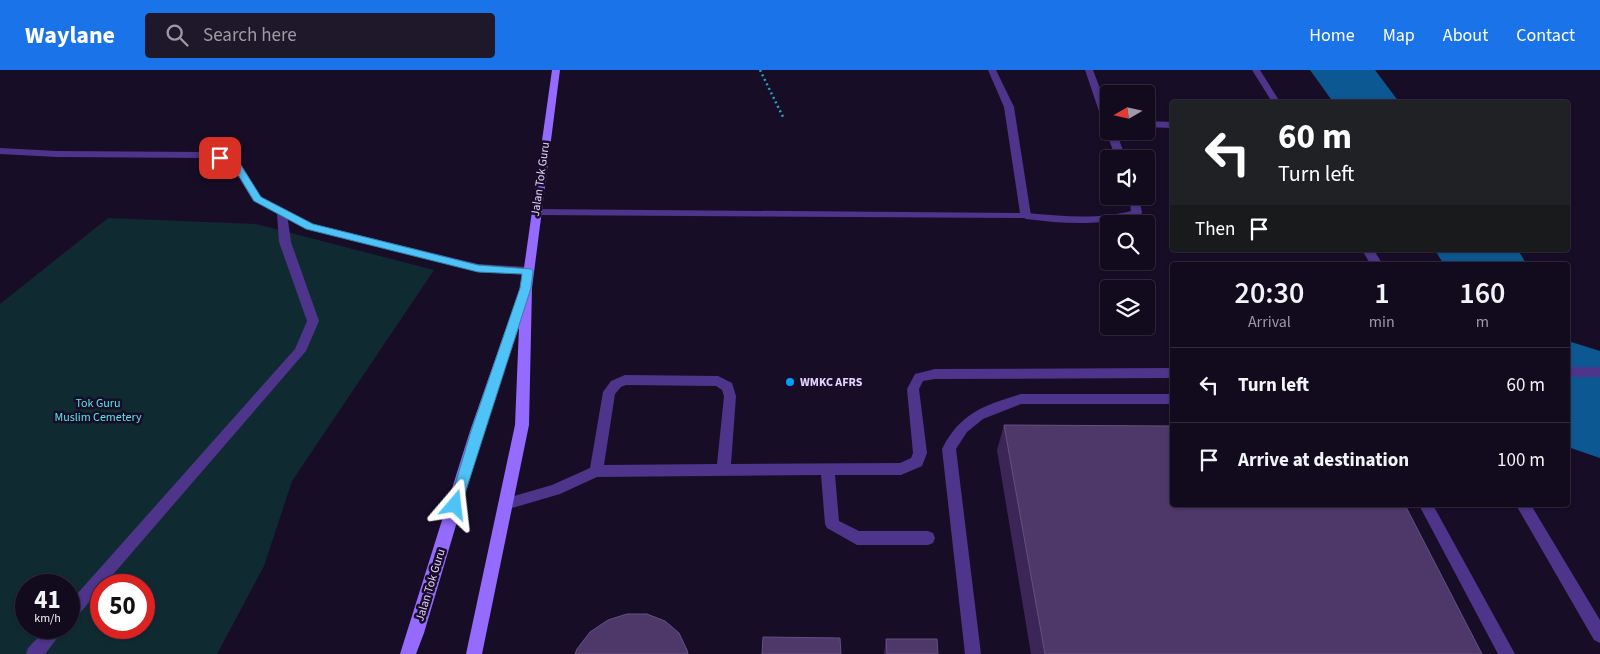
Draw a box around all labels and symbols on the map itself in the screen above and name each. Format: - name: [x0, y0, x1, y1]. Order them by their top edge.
- north arrow: [1100, 85, 1155, 140]
- pin: [199, 137, 241, 179]
- street label: Jalan Tok Guru: [527, 141, 554, 217]
- place label: WMKC AFRS: [800, 374, 863, 391]
- marker: WMKC AFRS: [784, 376, 796, 388]
- park label: Tok Guru Muslim Cemetery: [54, 395, 142, 426]
- position arrow: [428, 478, 480, 530]
- street label: Jalan Tok Guru: [411, 547, 450, 623]
- speed limit sign: 50: [90, 574, 155, 639]

